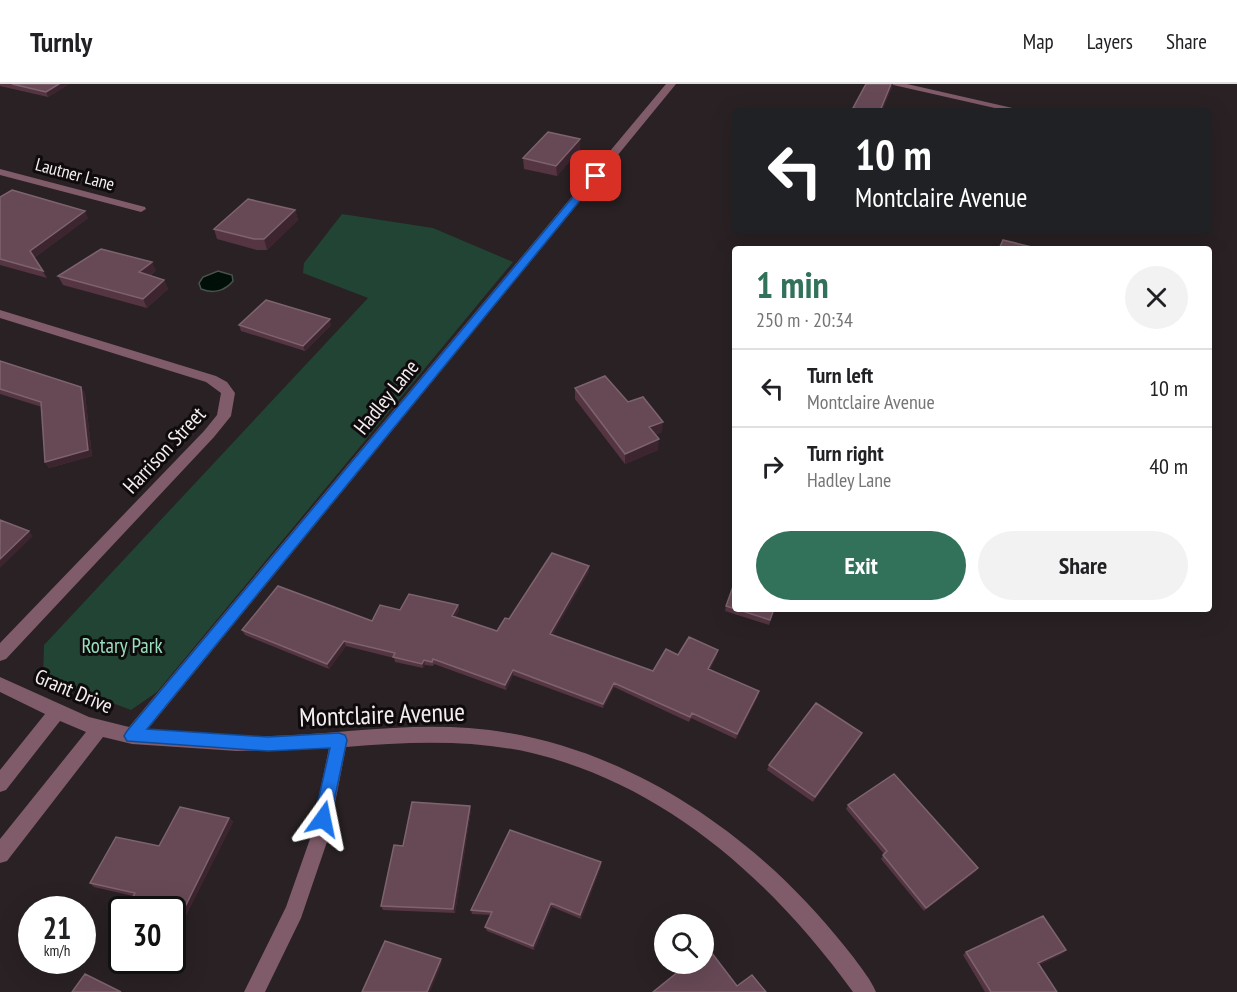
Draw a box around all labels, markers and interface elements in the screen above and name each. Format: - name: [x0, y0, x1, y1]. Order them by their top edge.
- text: Turnly: [30, 23, 92, 60]
- text: Map: [1023, 28, 1054, 55]
- text: Layers: [1087, 28, 1133, 55]
- text: Share: [1166, 28, 1207, 55]
- text: 10 m: [855, 127, 932, 182]
- icon: left: [756, 132, 834, 210]
- pin: [570, 150, 621, 201]
- street label: Lautner Lane: [33, 152, 117, 196]
- icon: arrive: [579, 159, 612, 192]
- text: Montclaire Avenue: [855, 180, 1027, 214]
- text: 1 min: [756, 261, 829, 308]
- button: close: [1125, 266, 1188, 329]
- text: 250 m · 20:34: [756, 307, 853, 333]
- street label: Hadley Lane: [348, 354, 424, 440]
- text: Turn left: [807, 361, 873, 389]
- icon: left: [756, 372, 789, 405]
- text: 10 m: [1149, 374, 1188, 402]
- text: Montclaire Avenue: [807, 389, 935, 415]
- street label: Harrison Street: [117, 401, 211, 499]
- text: Turn right: [807, 439, 884, 467]
- icon: right: [756, 450, 789, 483]
- text: 40 m: [1149, 452, 1188, 480]
- text: Hadley Lane: [807, 467, 891, 493]
- button: Exit: [756, 531, 966, 600]
- button: Share: [978, 531, 1188, 600]
- park label: Rotary Park: [81, 632, 163, 659]
- street label: Grant Drive: [31, 663, 117, 719]
- street label: Montclaire Avenue: [299, 695, 465, 733]
- position arrow: [291, 787, 355, 851]
- speed limit sign: 30: [108, 896, 186, 974]
- text: 21: [43, 908, 71, 947]
- map controls: [654, 914, 714, 974]
- button: search: [654, 914, 714, 974]
- text: km/h: [44, 941, 70, 960]

